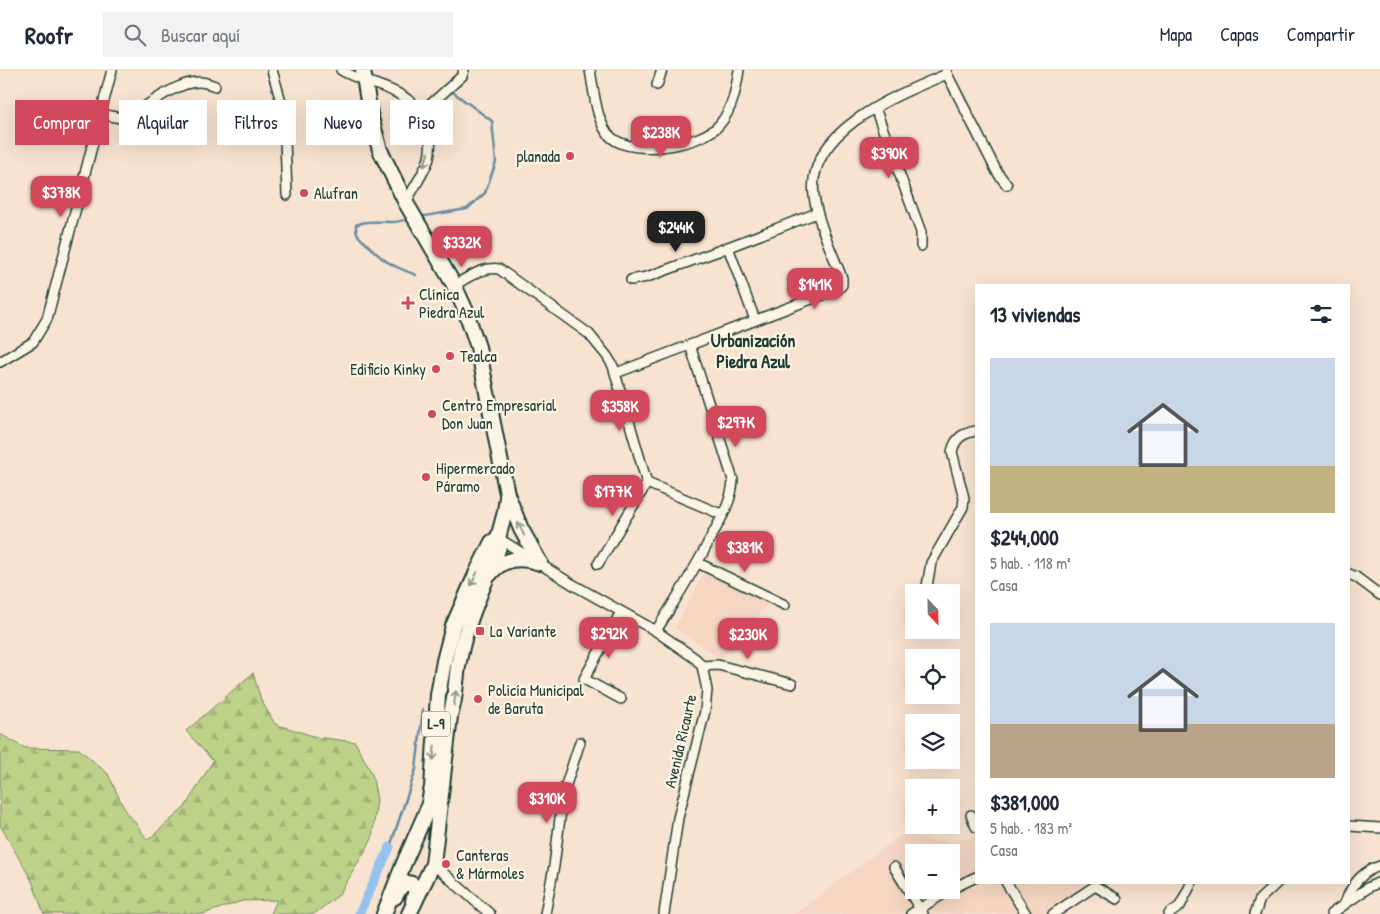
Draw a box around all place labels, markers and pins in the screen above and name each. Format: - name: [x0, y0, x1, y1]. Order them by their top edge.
- pin: $238K: [626, 116, 696, 158]
- pin: $390K: [854, 136, 924, 179]
- place label: planada: [517, 145, 560, 167]
- marker: planada: [564, 150, 576, 162]
- pin: $378K: [26, 176, 96, 218]
- place label: Alufran: [314, 182, 358, 204]
- marker: Alufran: [298, 187, 310, 199]
- pin: $244K: [641, 210, 711, 253]
- pin: $332K: [427, 226, 497, 268]
- pin: $141K: [780, 268, 850, 310]
- place label: Clínica Piedra Azul: [419, 283, 485, 323]
- marker: Clínica Piedra Azul: [401, 296, 415, 310]
- place label: Tealca: [460, 345, 497, 367]
- marker: Tealca: [444, 350, 456, 362]
- place label: Edificio Kinky: [350, 358, 426, 380]
- marker: Edificio Kinky: [430, 363, 442, 375]
- pin: $358K: [585, 390, 655, 432]
- place label: Centro Empresarial Don Juan: [442, 394, 557, 434]
- pin: $297K: [701, 406, 771, 448]
- marker: Centro Empresarial Don Juan: [426, 408, 438, 420]
- place label: Hipermercado Páramo: [436, 457, 516, 497]
- marker: Hipermercado Páramo: [420, 471, 432, 483]
- pin: $177K: [578, 474, 648, 517]
- pin: $381K: [710, 530, 780, 573]
- pin: $292K: [574, 616, 644, 659]
- pin: $230K: [713, 618, 783, 660]
- place label: La Variante: [490, 620, 557, 642]
- marker: La Variante: [474, 625, 486, 637]
- place label: Policía Municipal de Baruta: [488, 679, 584, 719]
- marker: Policía Municipal de Baruta: [472, 693, 484, 705]
- pin: $310K: [512, 782, 582, 824]
- place label: Canteras & Mármoles: [456, 844, 524, 884]
- marker: Canteras & Mármoles: [440, 858, 452, 870]

